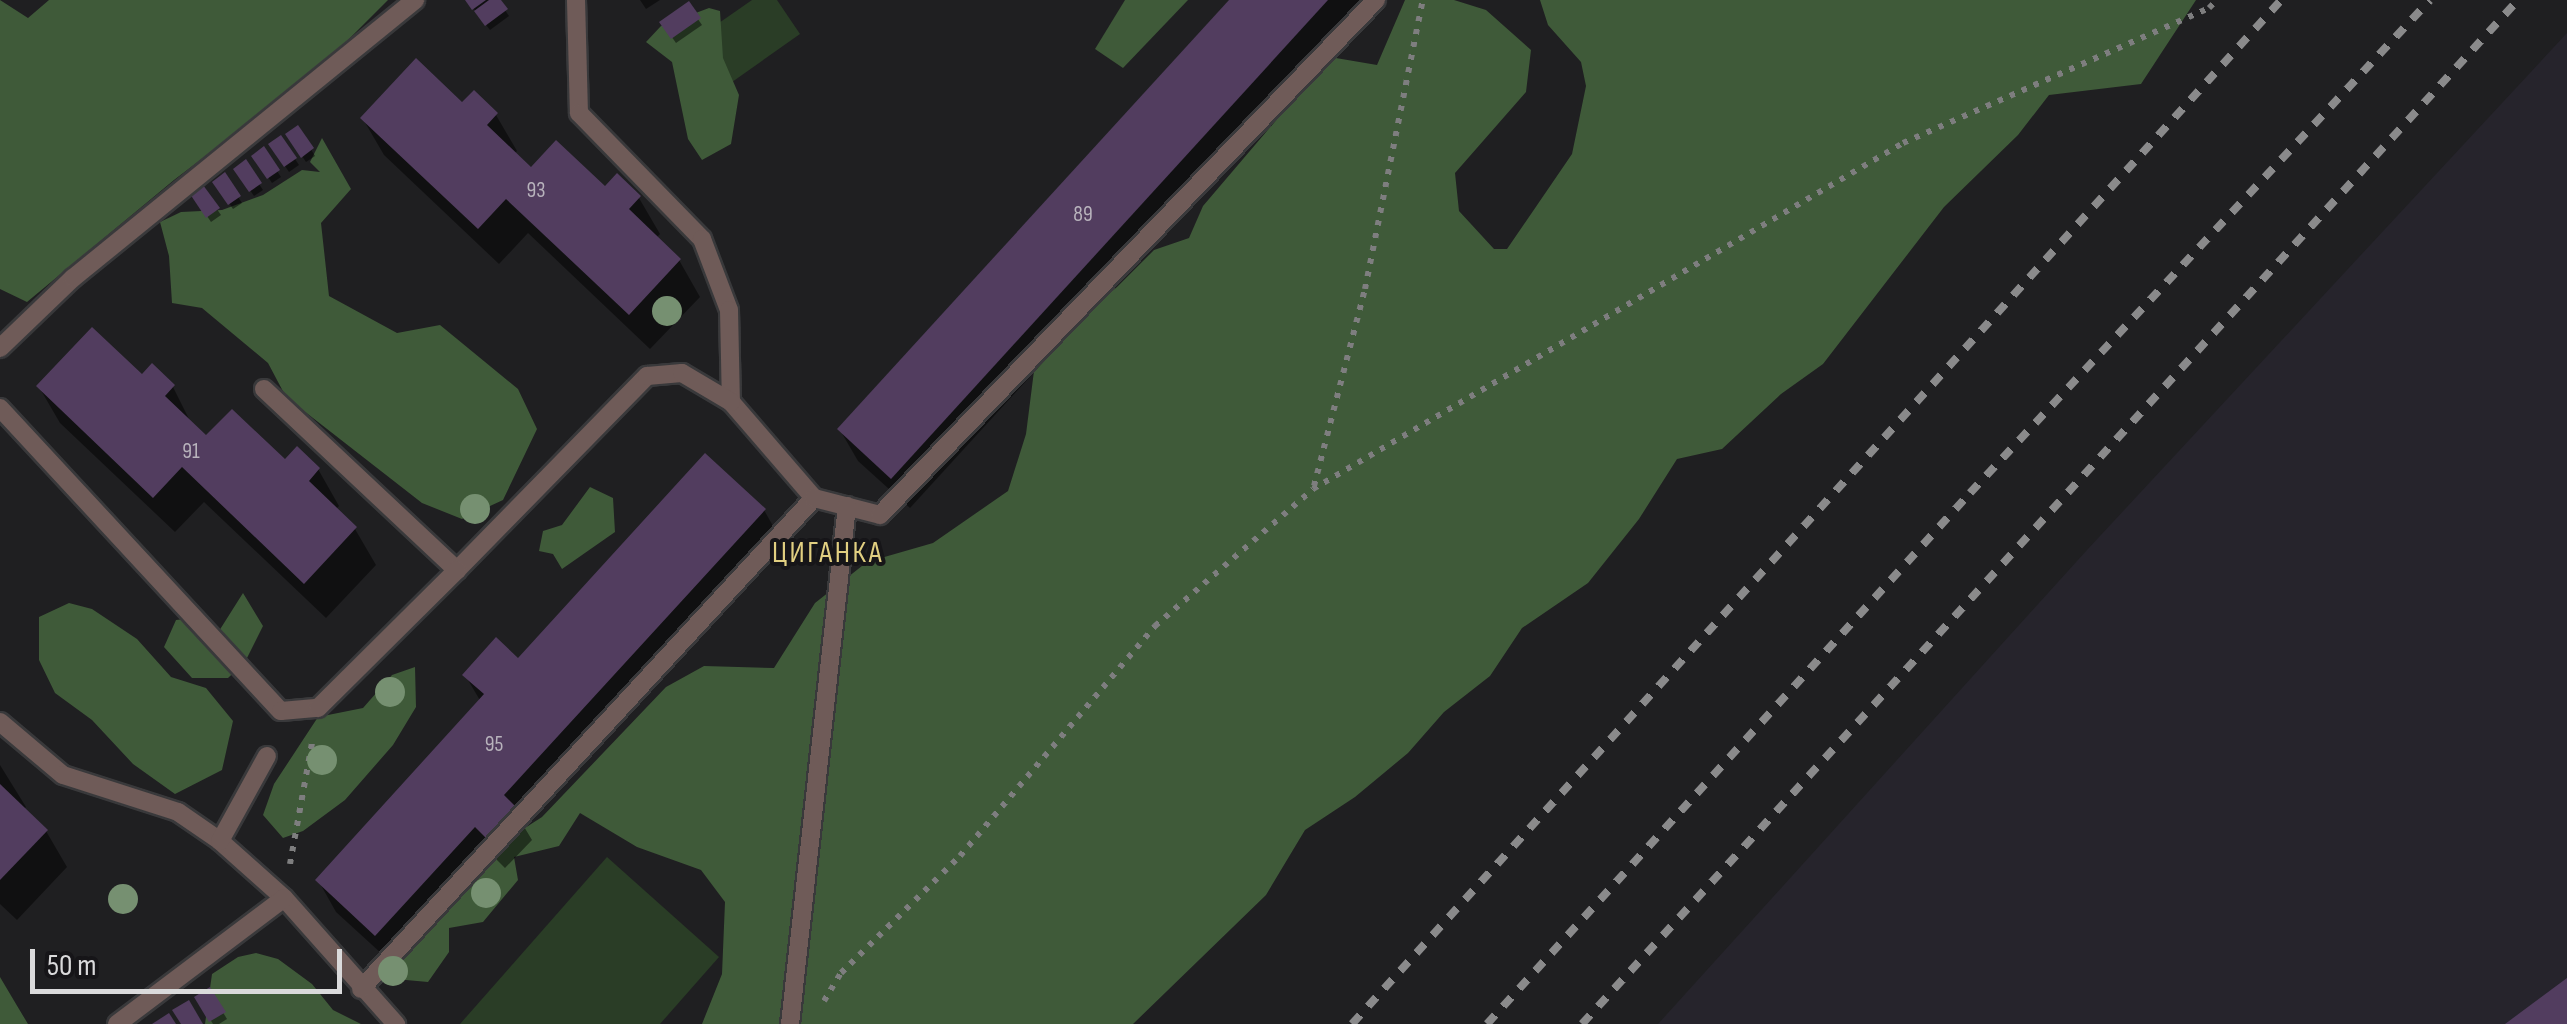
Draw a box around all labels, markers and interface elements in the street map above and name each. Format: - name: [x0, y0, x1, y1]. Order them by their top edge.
- house number: 93: [527, 178, 545, 204]
- house number: 89: [1073, 202, 1093, 228]
- house number: 91: [182, 439, 200, 465]
- district label: ЦИГАНКА: [772, 535, 884, 571]
- house number: 95: [485, 732, 503, 758]
- scale bar: [35, 929, 348, 991]
- text: 50 m: [47, 948, 96, 984]

